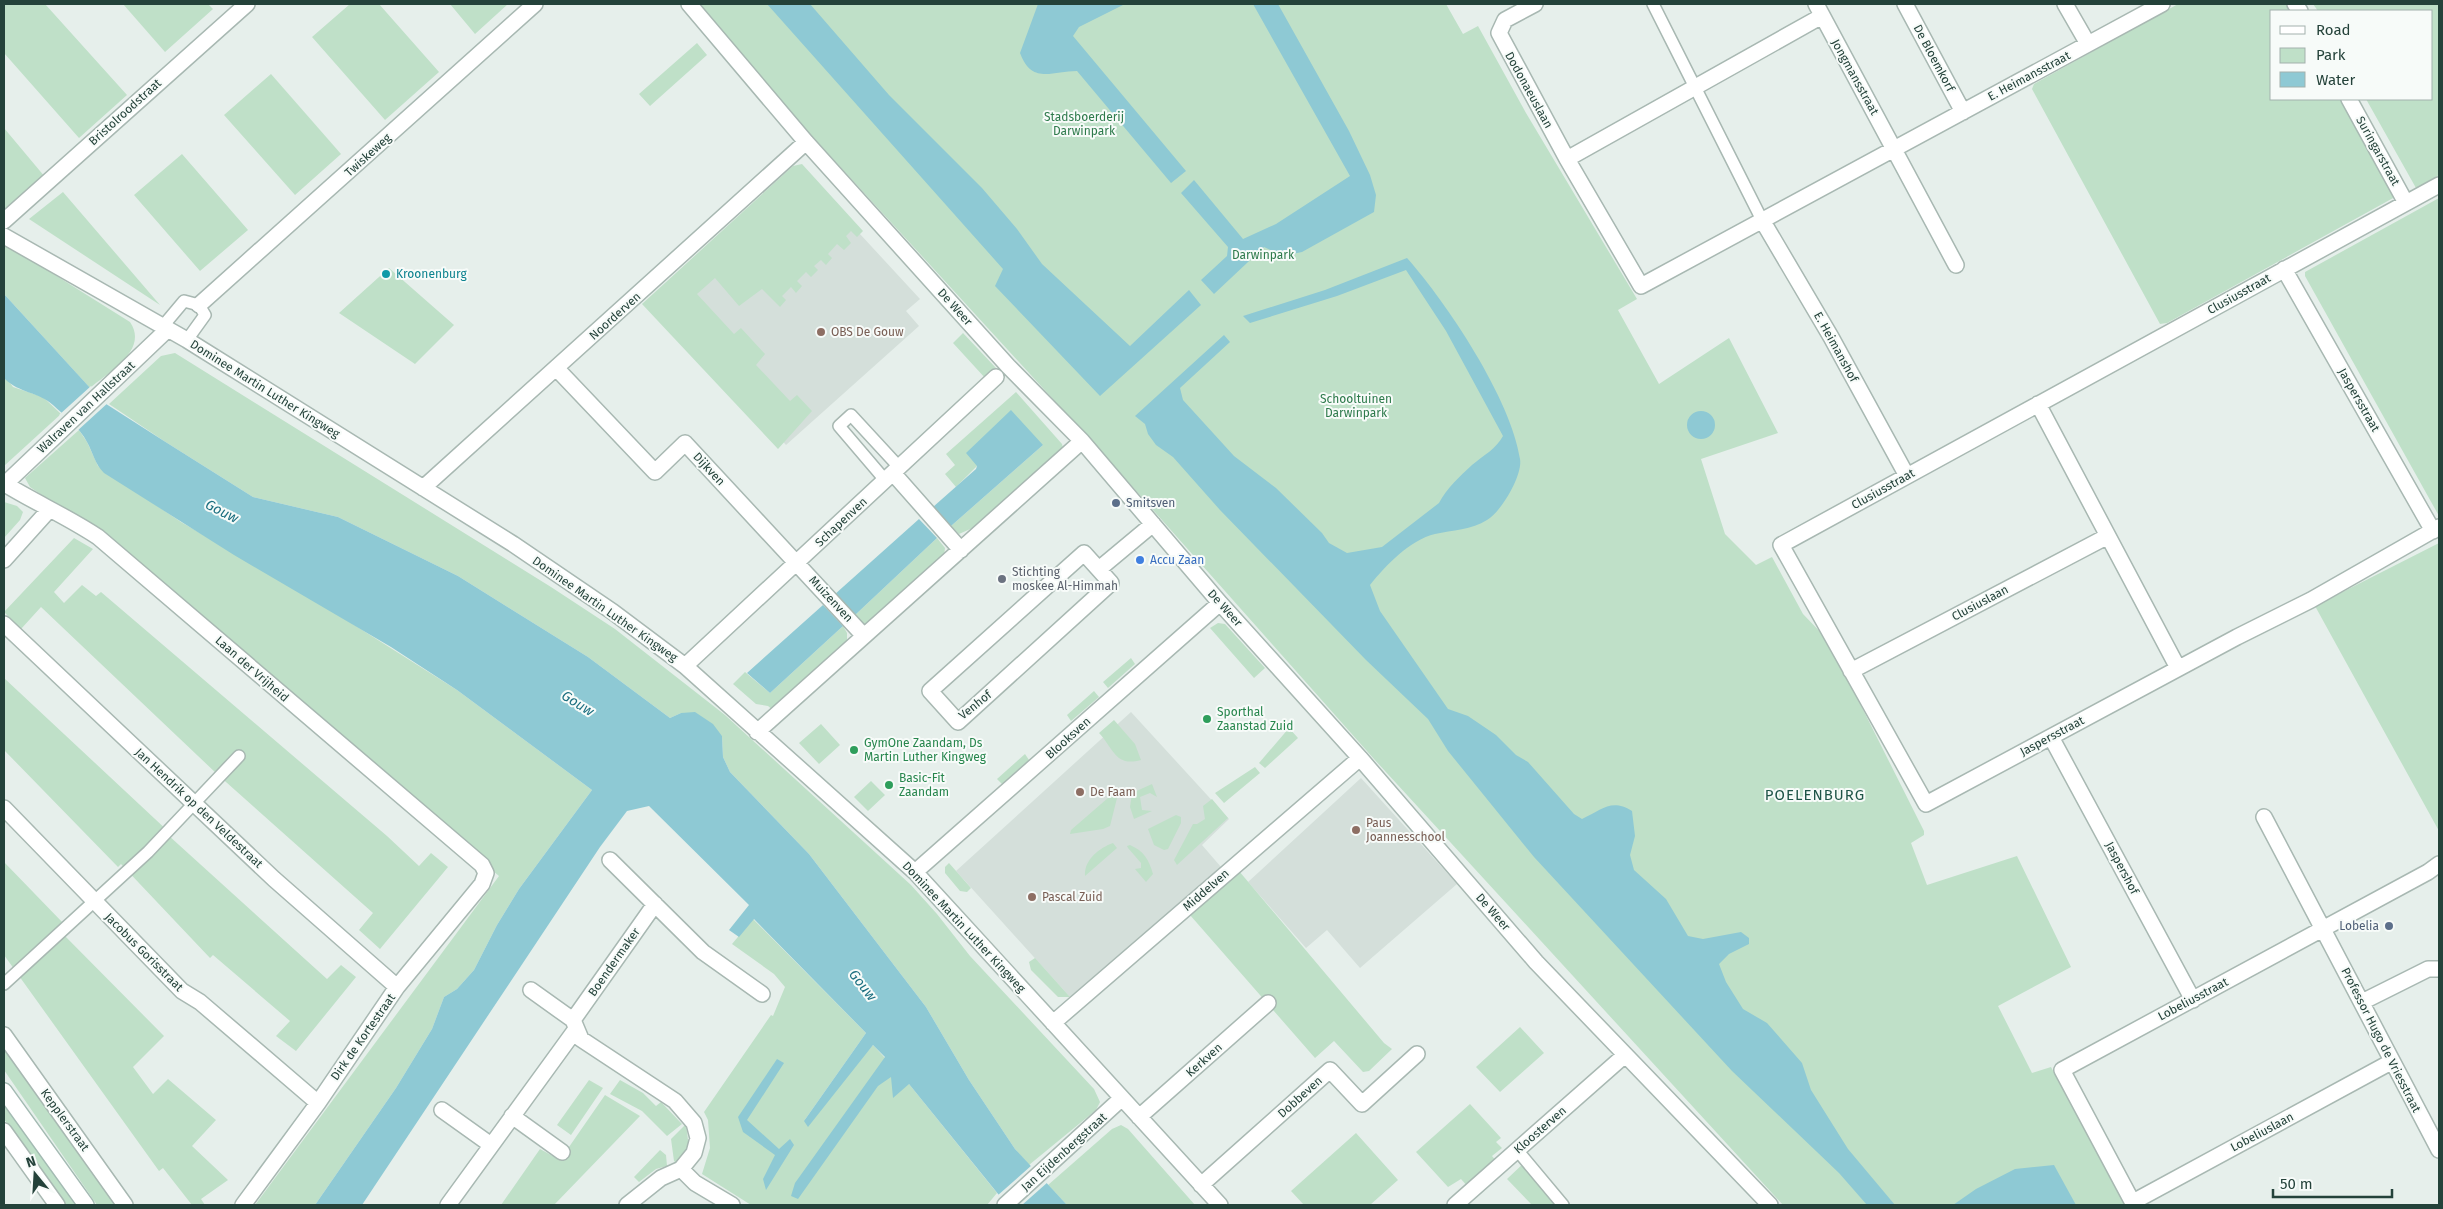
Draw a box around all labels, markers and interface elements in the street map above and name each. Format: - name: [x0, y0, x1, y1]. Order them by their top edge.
- legend: [2270, 10, 2433, 100]
- text: Road: [2316, 21, 2351, 39]
- street label: De Bloemkorf: [1911, 22, 1958, 95]
- street label: Jongmansstraat: [1828, 37, 1882, 118]
- text: Park: [2316, 46, 2346, 64]
- street label: E. Heimansstraat: [1985, 48, 2073, 104]
- street label: Dodonaeuslaan: [1502, 49, 1556, 131]
- text: Water: [2316, 71, 2355, 89]
- street label: Bristolroodstraat: [86, 75, 165, 148]
- park label: Stadsboerderij Darwinpark: [1044, 110, 1124, 138]
- street label: Suringarstraat: [2353, 114, 2403, 189]
- street label: Twiskeweg: [342, 130, 395, 179]
- park label: Darwinpark: [1232, 248, 1295, 262]
- place label: Kroonenburg: [396, 267, 468, 281]
- marker: Kroonenburg: [380, 268, 392, 280]
- street label: Clusiusstraat: [2205, 271, 2274, 317]
- street label: De Weer: [935, 286, 975, 329]
- street label: Noorderven: [586, 289, 644, 343]
- street label: E. Heimanshof: [1811, 309, 1862, 385]
- place label: OBS De Gouw: [831, 325, 904, 339]
- marker: OBS De Gouw: [815, 326, 827, 338]
- street label: Dominee Martin Luther Kingweg: [188, 337, 343, 441]
- street label: Walraven van Hallstraat: [34, 358, 138, 456]
- street label: Jaspersstraat: [2335, 366, 2383, 435]
- park label: Schooltuinen Darwinpark: [1320, 392, 1392, 420]
- street label: Dijkven: [690, 450, 728, 488]
- street label: Clusiusstraat: [1849, 466, 1918, 512]
- street label: Schapenven: [812, 494, 870, 550]
- water label: Gouw: [202, 496, 242, 527]
- place label: Smitsven: [1126, 496, 1175, 510]
- marker: Smitsven: [1110, 497, 1122, 509]
- street label: Dominee Martin Luther Kingweg: [530, 553, 681, 665]
- place label: Accu Zaan: [1150, 553, 1204, 567]
- marker: Accu Zaan: [1134, 554, 1146, 566]
- place label: Stichting moskee Al-Himmah: [1012, 565, 1118, 593]
- street label: Muizenven: [806, 573, 856, 625]
- marker: Stichting moskee Al-Himmah: [996, 573, 1008, 585]
- street label: Clusiuslaan: [1949, 582, 2011, 624]
- street label: De Weer: [1205, 587, 1245, 630]
- street label: Laan der Vrijheid: [212, 633, 292, 705]
- water label: Gouw: [558, 687, 598, 720]
- street label: Venhof: [956, 687, 995, 722]
- place label: Sporthal Zaanstad Zuid: [1217, 705, 1293, 733]
- marker: Sporthal Zaanstad Zuid: [1201, 713, 1213, 725]
- street label: Jaspersstraat: [2017, 713, 2087, 759]
- street label: Blooksven: [1043, 714, 1093, 762]
- place label: GymOne Zaandam, Ds Martin Luther Kingweg: [864, 736, 987, 764]
- marker: GymOne Zaandam, Ds Martin Luther Kingweg: [848, 744, 860, 756]
- street label: Jan Hendrik op den Veldestraat: [132, 745, 266, 871]
- place label: Basic-Fit Zaandam: [899, 771, 949, 799]
- marker: Basic-Fit Zaandam: [883, 779, 895, 791]
- place label: De Faam: [1090, 785, 1136, 799]
- marker: De Faam: [1074, 786, 1086, 798]
- district label: POELENBURG: [1765, 786, 1865, 804]
- place label: Paus Joannesschool: [1366, 816, 1446, 844]
- marker: Paus Joannesschool: [1350, 824, 1362, 836]
- street label: Jaspershof: [2102, 839, 2142, 898]
- street label: Dominee Martin Luther Kingweg: [900, 859, 1029, 996]
- street label: Middelven: [1180, 866, 1232, 914]
- place label: Pascal Zuid: [1042, 890, 1103, 904]
- street label: De Weer: [1473, 890, 1513, 934]
- marker: Pascal Zuid: [1026, 891, 1038, 903]
- street label: Jacobus Gorisstraat: [102, 910, 187, 995]
- place label: Lobelia: [2339, 919, 2379, 933]
- marker: Lobelia: [2383, 920, 2395, 932]
- street label: Boendermaker: [585, 925, 643, 999]
- street label: Professor Hugo de Vriesstraat: [2338, 965, 2424, 1115]
- water label: Gouw: [845, 966, 881, 1005]
- street label: Lobeliusstraat: [2156, 974, 2231, 1023]
- street label: Dirk de Kortestraat: [328, 990, 399, 1083]
- street label: Kerkven: [1183, 1040, 1225, 1080]
- street label: Dobbeven: [1275, 1073, 1325, 1121]
- street label: Kepplerstraat: [38, 1086, 93, 1154]
- street label: Kloosterven: [1511, 1103, 1569, 1157]
- street label: Jan Eijdenbergstraat: [1018, 1110, 1110, 1194]
- street label: Lobeliuslaan: [2228, 1110, 2296, 1154]
- north arrow: [10, 1149, 60, 1199]
- text: N: [24, 1153, 38, 1172]
- scale bar: [2273, 1166, 2392, 1198]
- text: 50 m: [2280, 1175, 2313, 1193]

